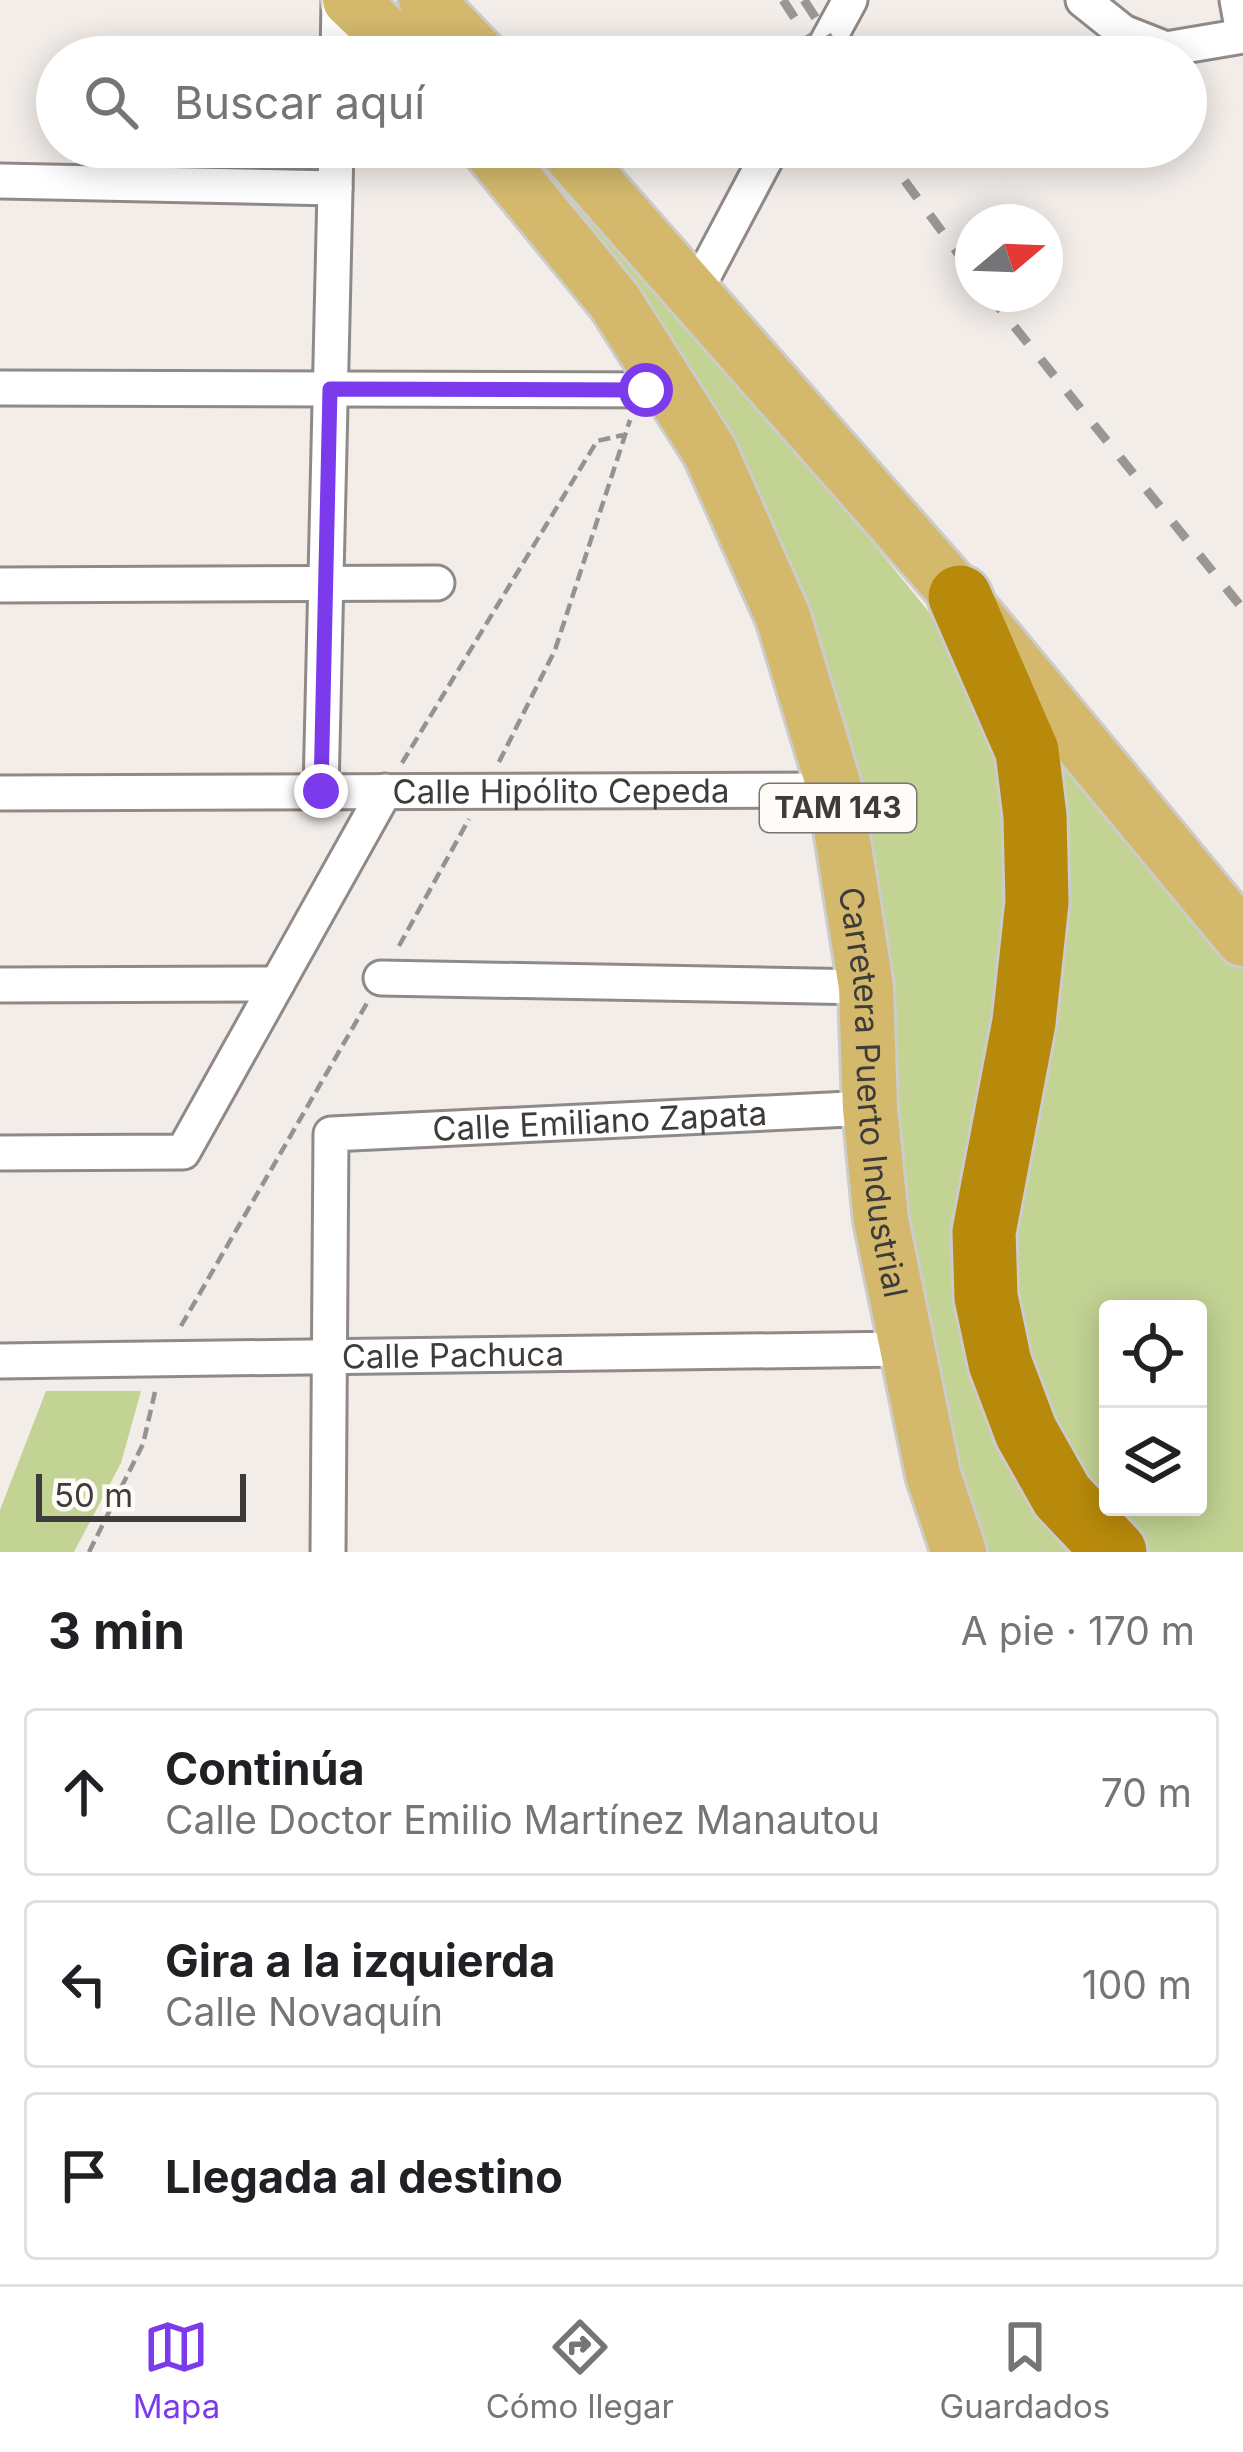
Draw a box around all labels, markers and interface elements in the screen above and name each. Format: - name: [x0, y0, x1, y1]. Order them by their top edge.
- search box: [36, 36, 1207, 168]
- icon: search: [78, 69, 144, 135]
- text: Buscar aquí: [174, 75, 425, 130]
- north arrow: [955, 204, 1063, 312]
- route start: [619, 363, 673, 417]
- route end: [294, 764, 348, 818]
- street label: Calle Hipólito Cepeda: [392, 770, 729, 812]
- road number: TAM 143: [760, 784, 916, 832]
- street label: Carretera Puerto Industrial: [831, 884, 916, 1301]
- street label: Calle Emiliano Zapata: [431, 1093, 768, 1149]
- map controls: [1099, 1300, 1207, 1516]
- button: locate: [1099, 1300, 1207, 1408]
- street label: Calle Pachuca: [342, 1334, 564, 1376]
- button: layers: [1099, 1408, 1207, 1516]
- scale bar: [36, 1468, 246, 1521]
- text: 50 m: [54, 1475, 133, 1515]
- text: 3 min: [48, 1600, 185, 1661]
- text: A pie · 170 m: [961, 1607, 1195, 1654]
- text: Continúa: [165, 1741, 365, 1796]
- icon: ahead: [51, 1759, 117, 1825]
- text: 70 m: [1101, 1769, 1192, 1816]
- text: Calle Doctor Emilio Martínez Manautou: [165, 1796, 880, 1843]
- text: Gira a la izquierda: [165, 1933, 555, 1988]
- icon: left: [51, 1951, 117, 2017]
- text: 100 m: [1082, 1961, 1192, 2008]
- text: Calle Novaquín: [165, 1988, 443, 2035]
- icon: arrive: [51, 2143, 117, 2209]
- text: Llegada al destino: [165, 2149, 563, 2204]
- tab: Mapa: [133, 2314, 220, 2426]
- tab: Cómo llegar: [486, 2314, 674, 2426]
- tab: Guardados: [940, 2314, 1110, 2426]

